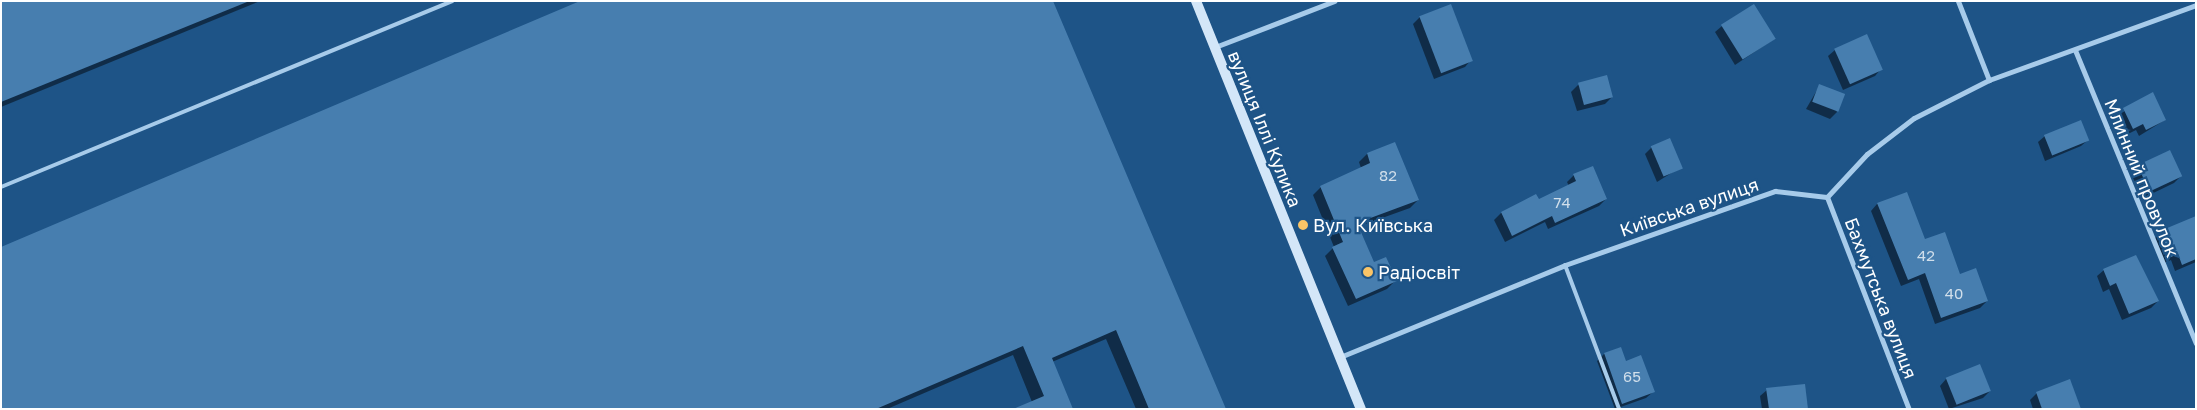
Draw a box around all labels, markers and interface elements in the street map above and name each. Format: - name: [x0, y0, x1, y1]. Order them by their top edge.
- street label: вулиця Іллі Кулика: [1224, 48, 1306, 210]
- street label: Млинний провулок: [2100, 95, 2184, 261]
- house number: 82: [1379, 167, 1397, 185]
- street label: Київська вулиця: [1617, 173, 1761, 241]
- house number: 74: [1553, 194, 1571, 212]
- place label: Вул. Київська: [1313, 214, 1433, 236]
- street label: Бахмутська вулиця: [1840, 214, 1922, 382]
- marker: Вул. Київська: [1297, 219, 1309, 231]
- house number: 42: [1917, 247, 1935, 265]
- place label: Радіосвіт: [1378, 261, 1460, 283]
- marker: Радіосвіт: [1362, 266, 1374, 278]
- house number: 40: [1945, 285, 1963, 303]
- house number: 65: [1623, 368, 1641, 386]

